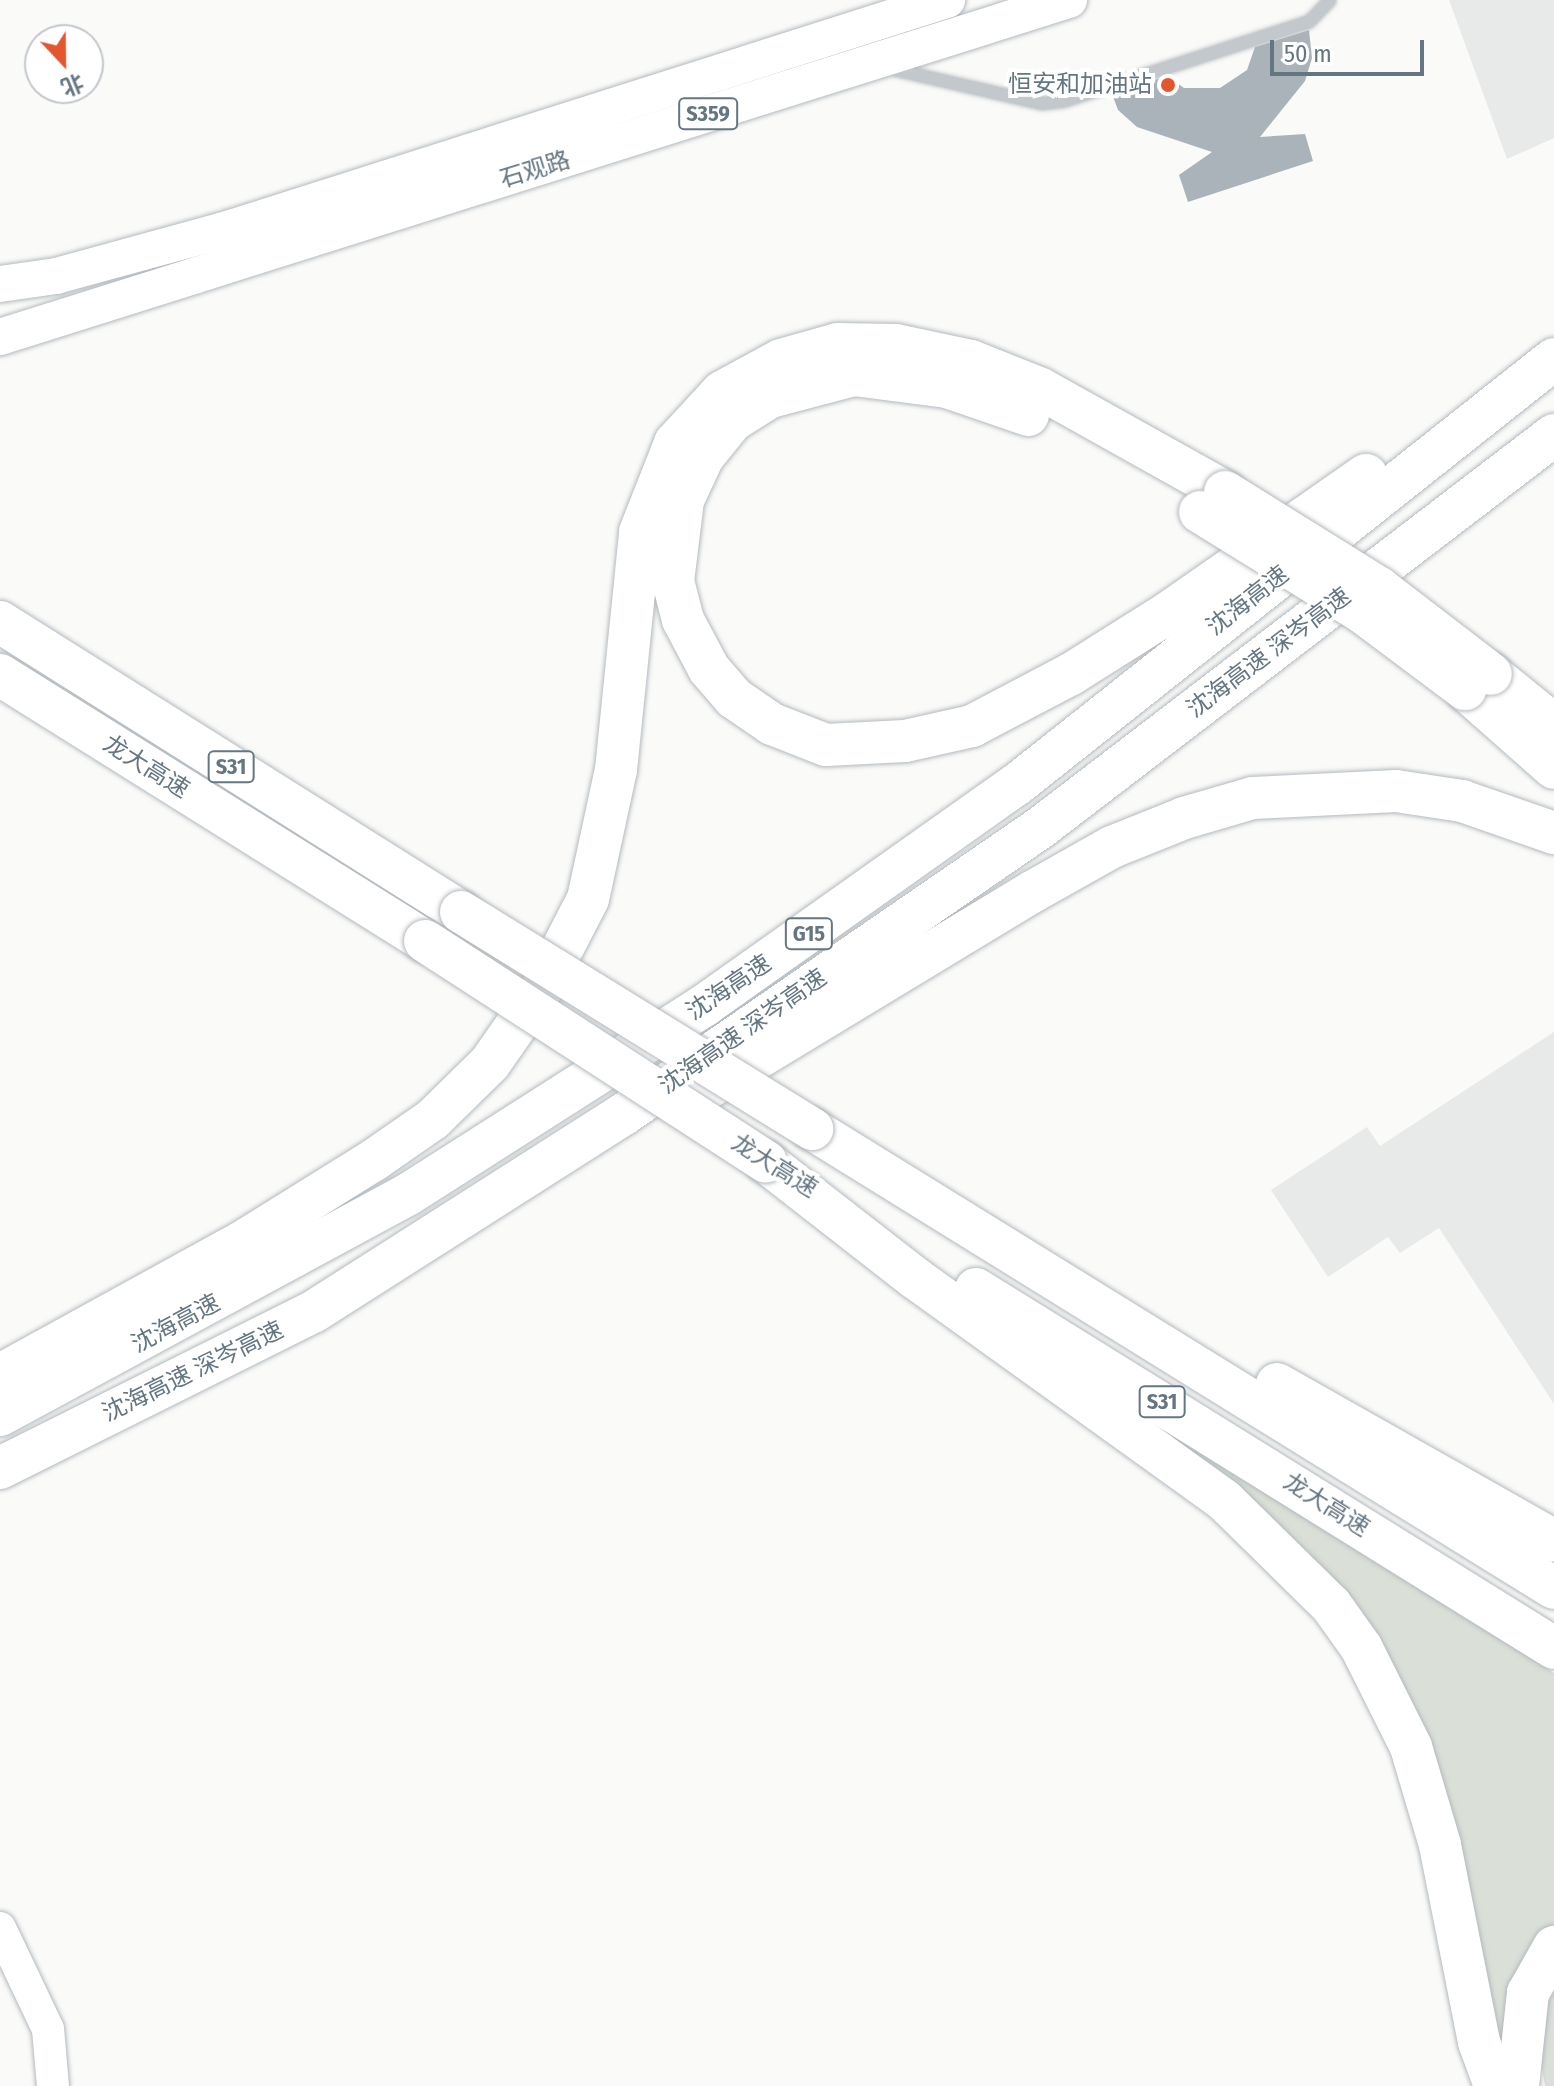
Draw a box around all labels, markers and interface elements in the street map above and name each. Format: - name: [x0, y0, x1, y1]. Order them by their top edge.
- north arrow: [24, 24, 104, 104]
- scale bar: [1274, 24, 1428, 74]
- text: 50 m: [1284, 40, 1332, 68]
- text: 北: [57, 68, 88, 101]
- place label: 恒安和加油站: [1008, 71, 1152, 99]
- marker: 恒安和加油站: [1159, 76, 1177, 94]
- road number: S359: [678, 96, 738, 132]
- street label: 石观路: [496, 146, 574, 194]
- street label: 沈海高速: [1201, 560, 1295, 642]
- street label: 沈海高速 深岑高速: [1181, 582, 1357, 724]
- street label: 龙大高速: [98, 729, 194, 805]
- road number: S31: [207, 749, 255, 785]
- road number: G15: [783, 916, 835, 952]
- street label: 沈海高速: [681, 949, 777, 1027]
- street label: 沈海高速 深岑高速: [654, 964, 832, 1100]
- street label: 龙大高速: [726, 1128, 822, 1204]
- street label: 沈海高速: [127, 1289, 225, 1359]
- street label: 沈海高速 深岑高速: [98, 1316, 288, 1428]
- road number: S31: [1138, 1384, 1186, 1420]
- street label: 龙大高速: [1278, 1467, 1374, 1543]

